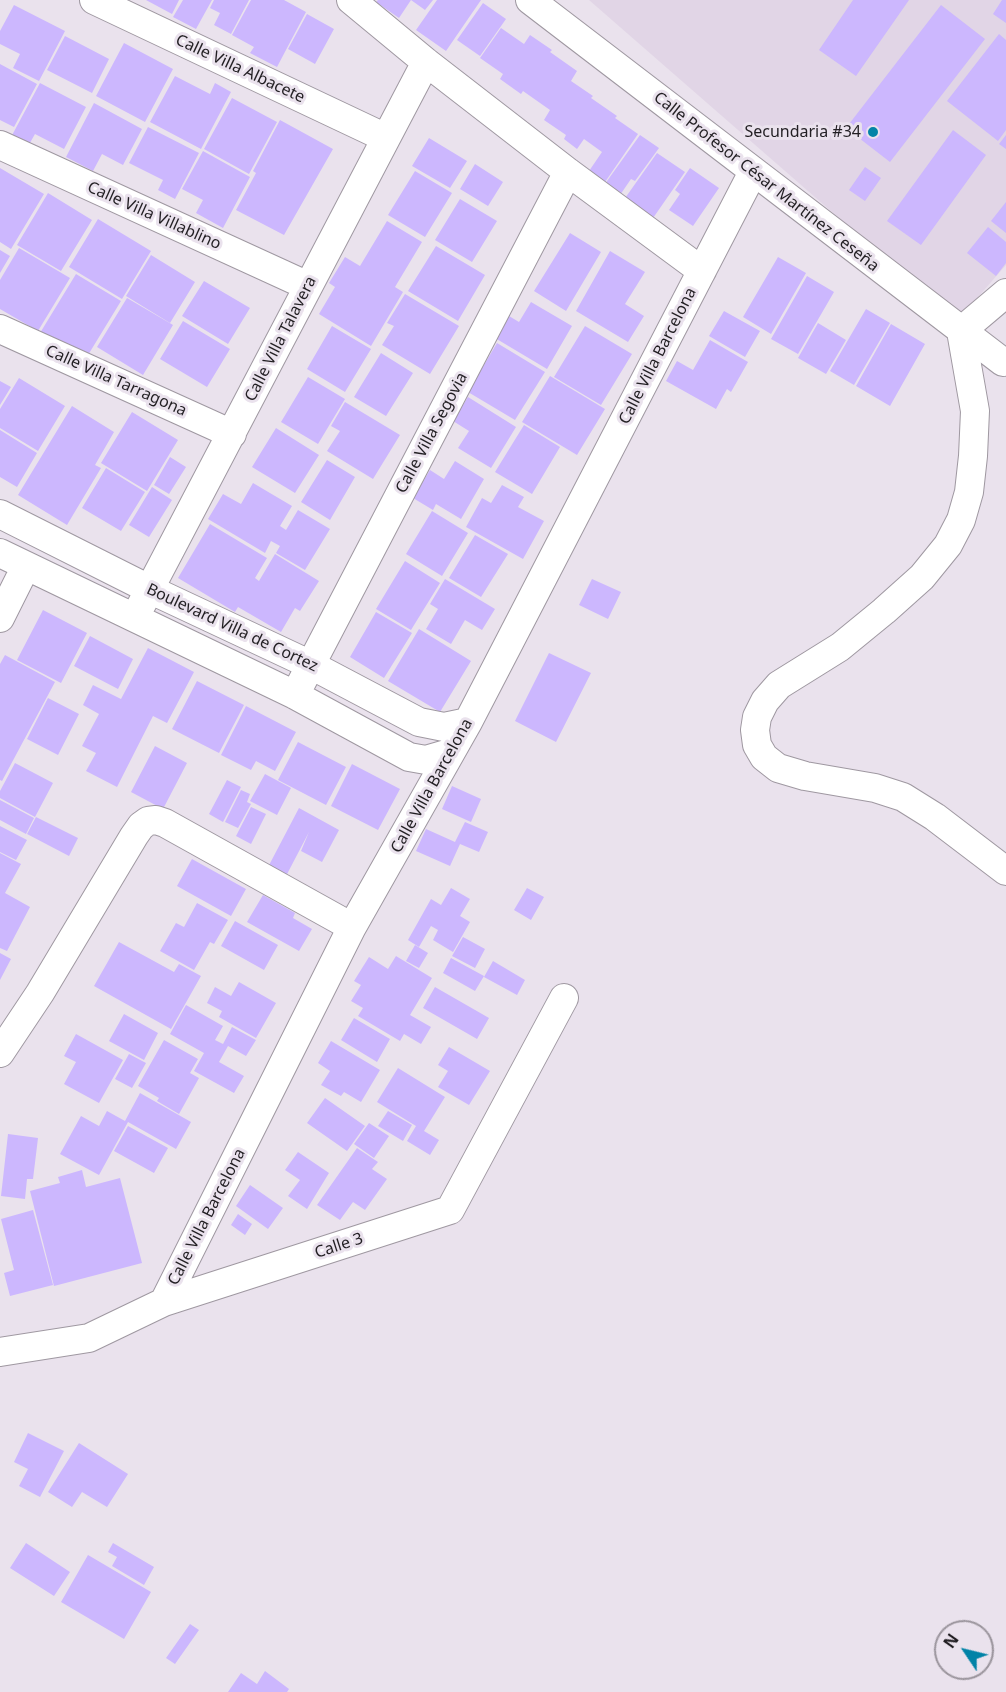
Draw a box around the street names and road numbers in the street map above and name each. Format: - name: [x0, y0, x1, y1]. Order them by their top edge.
- street label: Calle Villa Albacete: [172, 31, 308, 107]
- street label: Calle Profesor César Martínez Ceseña: [650, 88, 882, 276]
- street label: Calle Villa Villablino: [84, 178, 224, 254]
- street label: Calle Villa Talavera: [241, 273, 321, 405]
- street label: Calle Villa Barcelona: [615, 285, 701, 427]
- street label: Calle Villa Tarragona: [42, 341, 190, 421]
- street label: Calle Villa Segovia: [392, 369, 472, 497]
- street label: Boulevard Villa de Cortez: [143, 580, 321, 676]
- street label: Calle Villa Barcelona: [387, 715, 477, 857]
- street label: Calle Villa Barcelona: [164, 1146, 250, 1288]
- street label: Calle 3: [312, 1229, 366, 1263]

